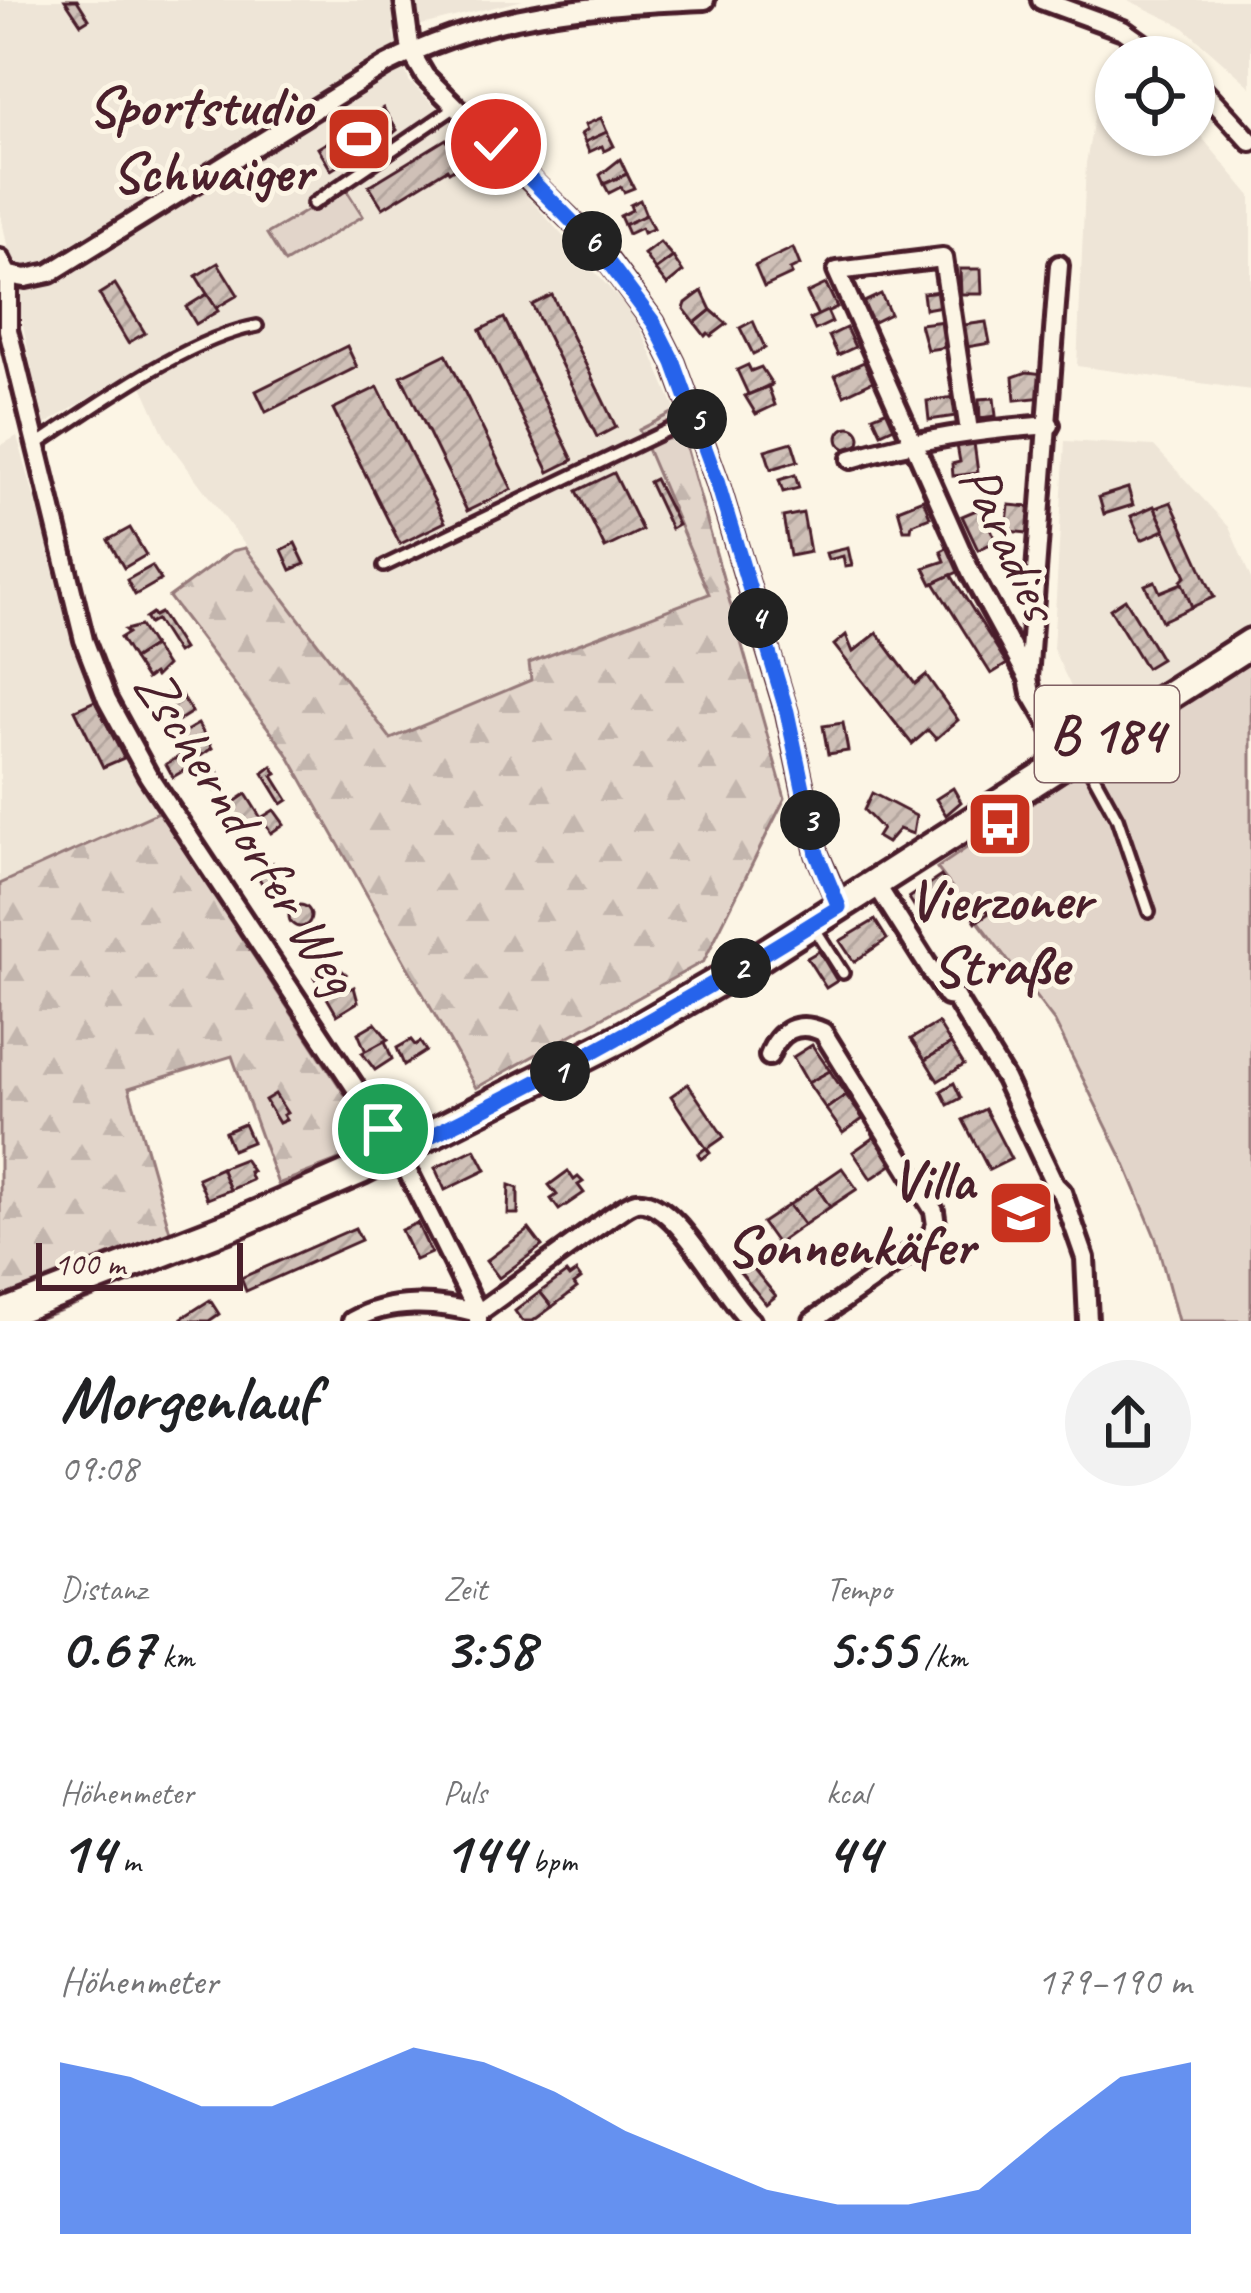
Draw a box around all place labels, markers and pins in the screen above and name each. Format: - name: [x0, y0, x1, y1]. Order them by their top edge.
- place label: Sportstudio Schwaiger: [88, 70, 317, 208]
- pin: [445, 93, 547, 195]
- sports icon: Sportstudio Schwaiger: [324, 104, 394, 174]
- pin: 6: [562, 211, 622, 271]
- pin: 5: [667, 389, 727, 449]
- pin: 4: [728, 588, 788, 648]
- bus stop icon: Vierzoner Straße: [965, 789, 1035, 859]
- pin: 3: [780, 790, 840, 850]
- place label: Vierzoner Straße: [909, 864, 1098, 1002]
- pin: 2: [711, 938, 771, 998]
- pin: 1: [530, 1041, 590, 1101]
- pin: [332, 1078, 434, 1180]
- place label: Villa Sonnenkäfer: [725, 1144, 979, 1282]
- school or university icon: Villa Sonnenkäfer: [986, 1178, 1056, 1248]

